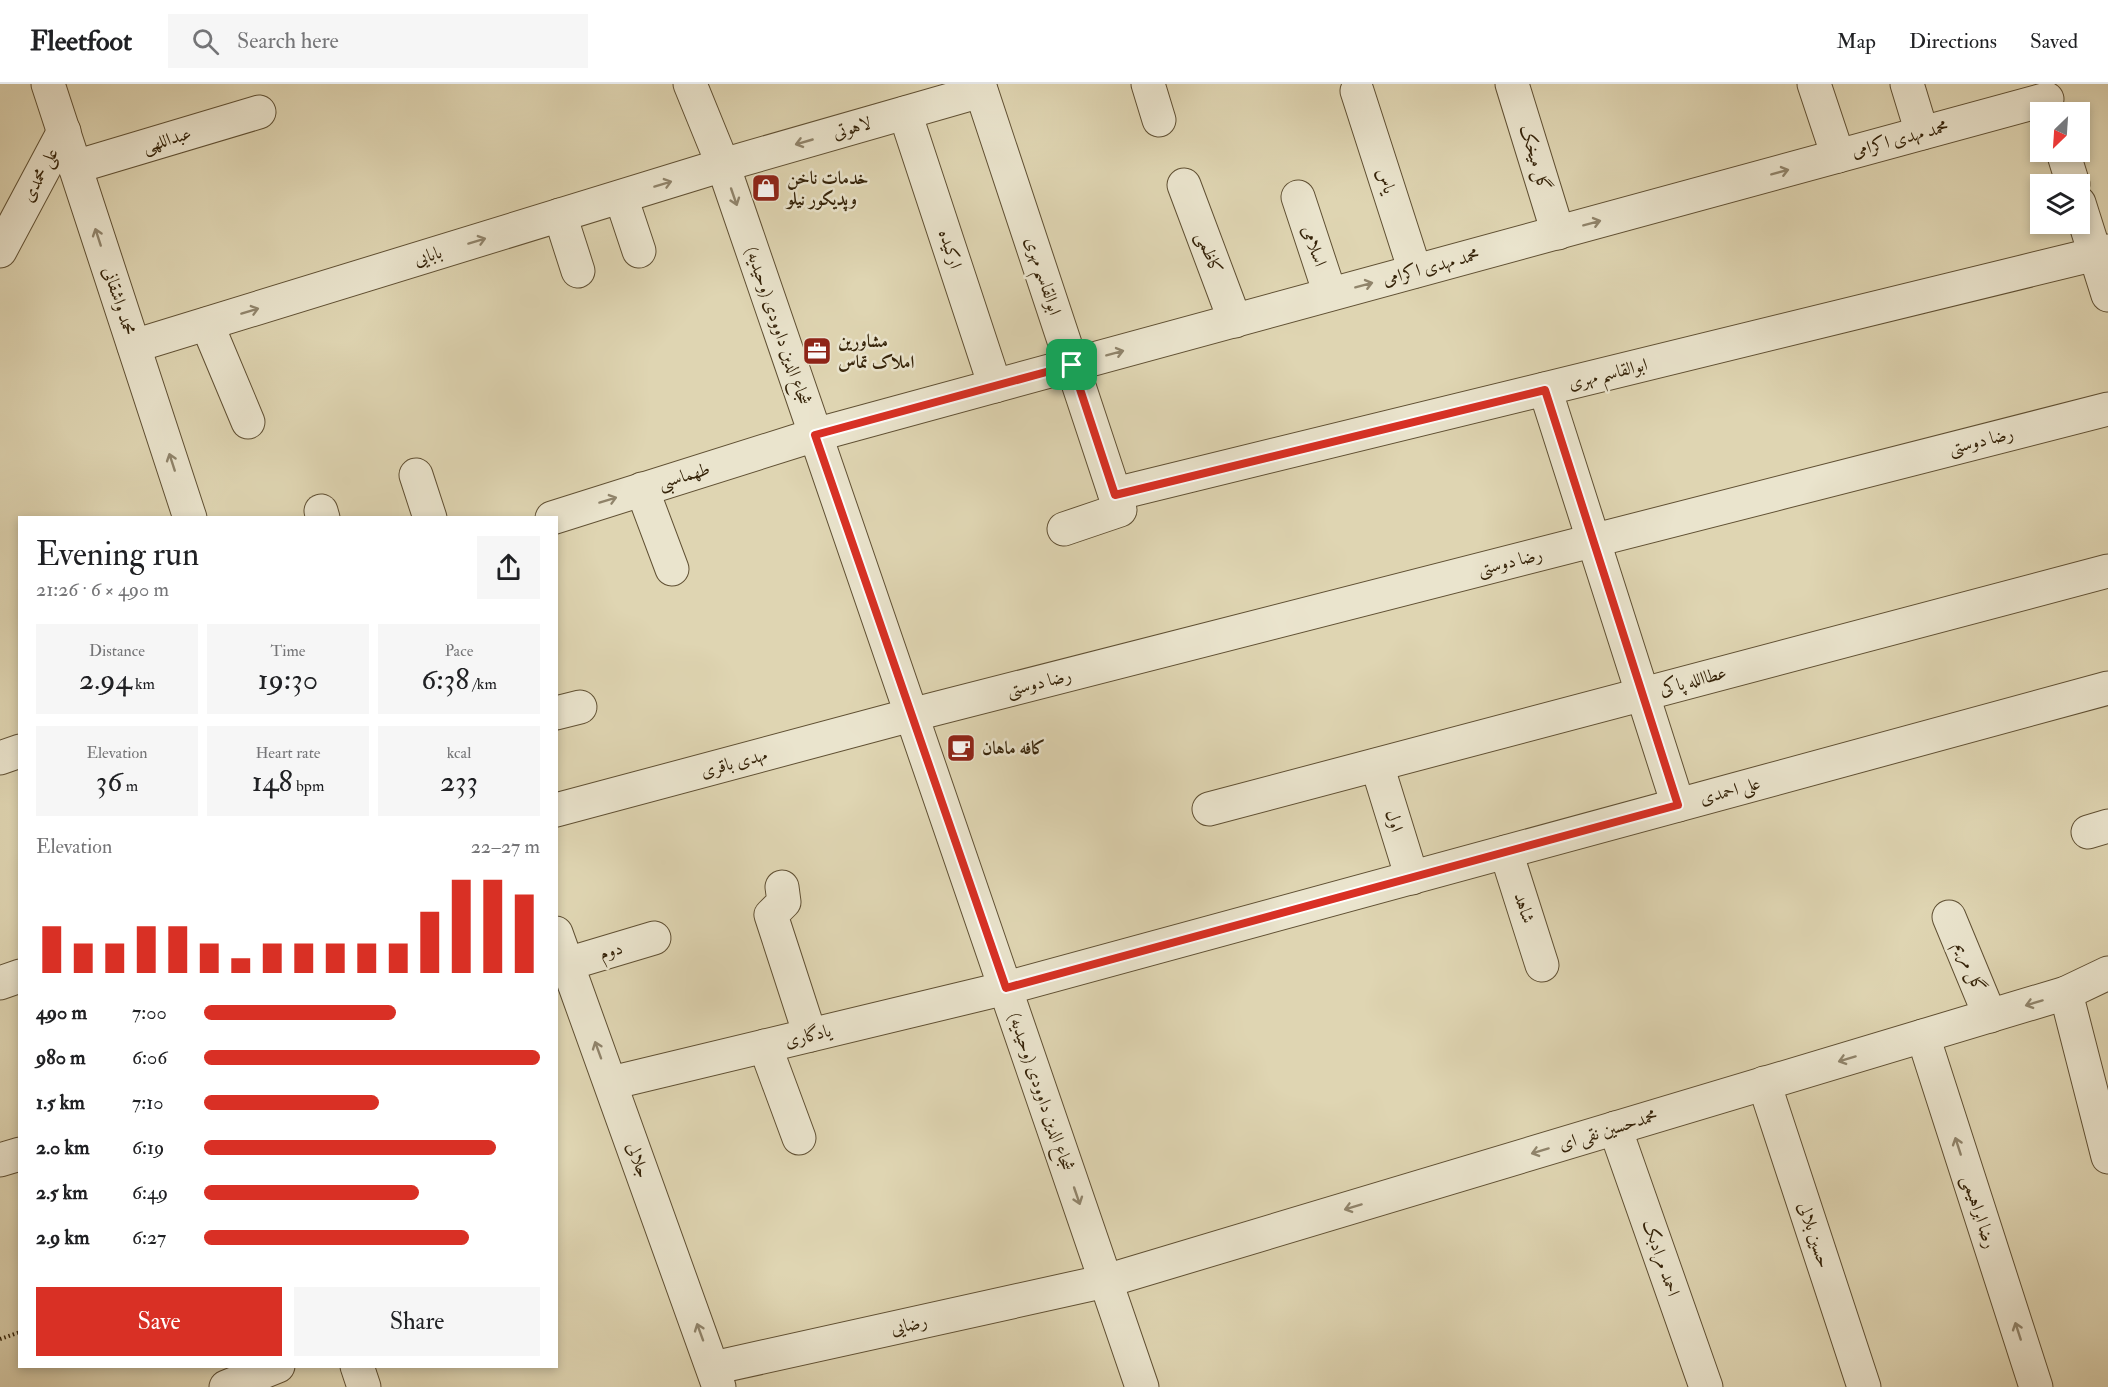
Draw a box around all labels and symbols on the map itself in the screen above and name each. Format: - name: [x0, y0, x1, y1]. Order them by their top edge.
- north arrow: [2030, 102, 2090, 162]
- street label: لاهوتی: [830, 112, 874, 144]
- street label: محمد مهدی اکرامی: [1849, 115, 1951, 163]
- street label: عبداللهی: [140, 122, 194, 158]
- street label: گل میخک: [1514, 122, 1556, 194]
- one-way arrow: [795, 137, 814, 148]
- street label: علی محمدی: [16, 144, 65, 207]
- street label: یاس: [1371, 165, 1401, 198]
- one-way arrow: [1771, 165, 1790, 177]
- place label: خدمات ناخن وپديكور نيلو: [785, 167, 868, 212]
- shop icon: خدمات ناخن وپديكور نيلو: [750, 172, 782, 204]
- one-way arrow: [653, 177, 672, 188]
- one-way arrow: [729, 187, 740, 206]
- one-way arrow: [1582, 217, 1601, 228]
- street label: اسلامی: [1296, 222, 1332, 270]
- street label: ارکیده: [933, 226, 967, 272]
- one-way arrow: [92, 228, 103, 247]
- street label: کاظمی: [1191, 229, 1227, 277]
- street label: ابوالقاسم مهری: [1014, 234, 1066, 320]
- one-way arrow: [467, 235, 486, 246]
- street label: بابایی: [411, 241, 445, 271]
- street label: محمد مهدی اکرامی: [1380, 243, 1482, 291]
- street label: شجاع الدین داوودی (وحیدیه): [737, 244, 816, 409]
- street label: محمد واشقانی: [97, 264, 141, 338]
- one-way arrow: [1354, 279, 1373, 291]
- one-way arrow: [240, 305, 259, 316]
- place label: مشاورین املاک تماس: [838, 330, 915, 374]
- office icon: مشاورین املاک تماس: [801, 335, 833, 367]
- pin: [1046, 339, 1097, 390]
- one-way arrow: [1105, 347, 1124, 359]
- street label: ابوالقاسم مهری: [1566, 353, 1652, 401]
- street label: رضا دوستی: [1946, 422, 2016, 461]
- one-way arrow: [166, 453, 177, 472]
- street label: طهماسبی: [655, 457, 714, 498]
- one-way arrow: [598, 494, 617, 505]
- street label: رضا دوستی: [1475, 543, 1545, 582]
- street label: عطاالله پاکی: [1657, 660, 1729, 702]
- street label: رضا دوستی: [1004, 664, 1074, 703]
- cafe icon: کافه ماهان: [945, 732, 977, 764]
- place label: کافه ماهان: [982, 737, 1046, 760]
- street label: مهدی باقری: [698, 743, 770, 783]
- street label: علی احمدی: [1697, 772, 1763, 811]
- street label: اول: [1380, 807, 1408, 835]
- street label: شاهد: [1508, 890, 1540, 926]
- street label: دوم: [596, 937, 627, 969]
- street label: گل مریم: [1946, 938, 1990, 997]
- one-way arrow: [2025, 998, 2044, 1009]
- street label: شجاع الدین داوودی (وحیدیه): [1000, 1010, 1079, 1175]
- street label: یادگاری: [782, 1019, 835, 1053]
- one-way arrow: [592, 1041, 603, 1059]
- one-way arrow: [1838, 1054, 1857, 1065]
- street label: محمدحسین نقی ای: [1556, 1104, 1661, 1157]
- one-way arrow: [1952, 1137, 1963, 1156]
- street label: جلالی: [621, 1139, 655, 1181]
- one-way arrow: [1531, 1146, 1550, 1157]
- street label: رضا ابراهیمی: [1956, 1173, 2002, 1251]
- one-way arrow: [1072, 1186, 1083, 1205]
- street label: حسین بلالی: [1793, 1199, 1835, 1271]
- one-way arrow: [1344, 1202, 1363, 1213]
- street label: احمد مرادبک: [1636, 1217, 1685, 1300]
- street label: رضایی: [888, 1310, 930, 1340]
- one-way arrow: [2012, 1322, 2023, 1341]
- one-way arrow: [693, 1323, 704, 1342]

